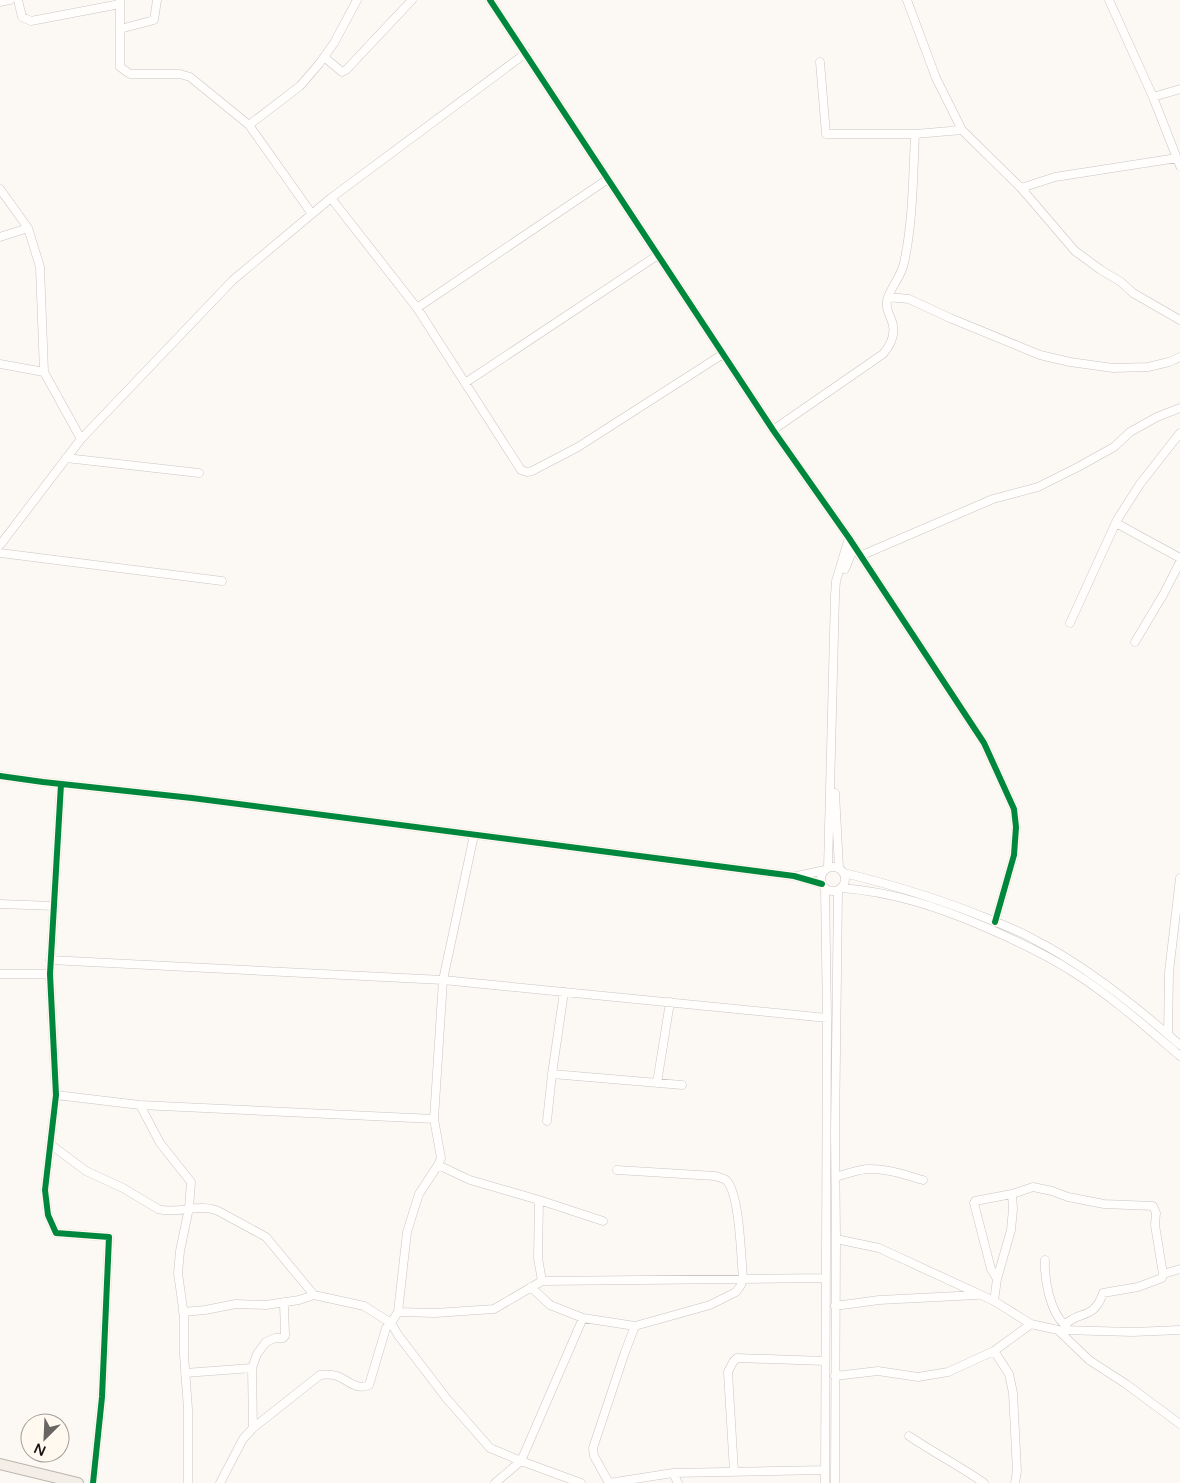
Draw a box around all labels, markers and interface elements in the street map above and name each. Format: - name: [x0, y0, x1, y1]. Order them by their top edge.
- north arrow: [20, 1413, 70, 1463]
- text: N: [31, 1439, 49, 1459]

